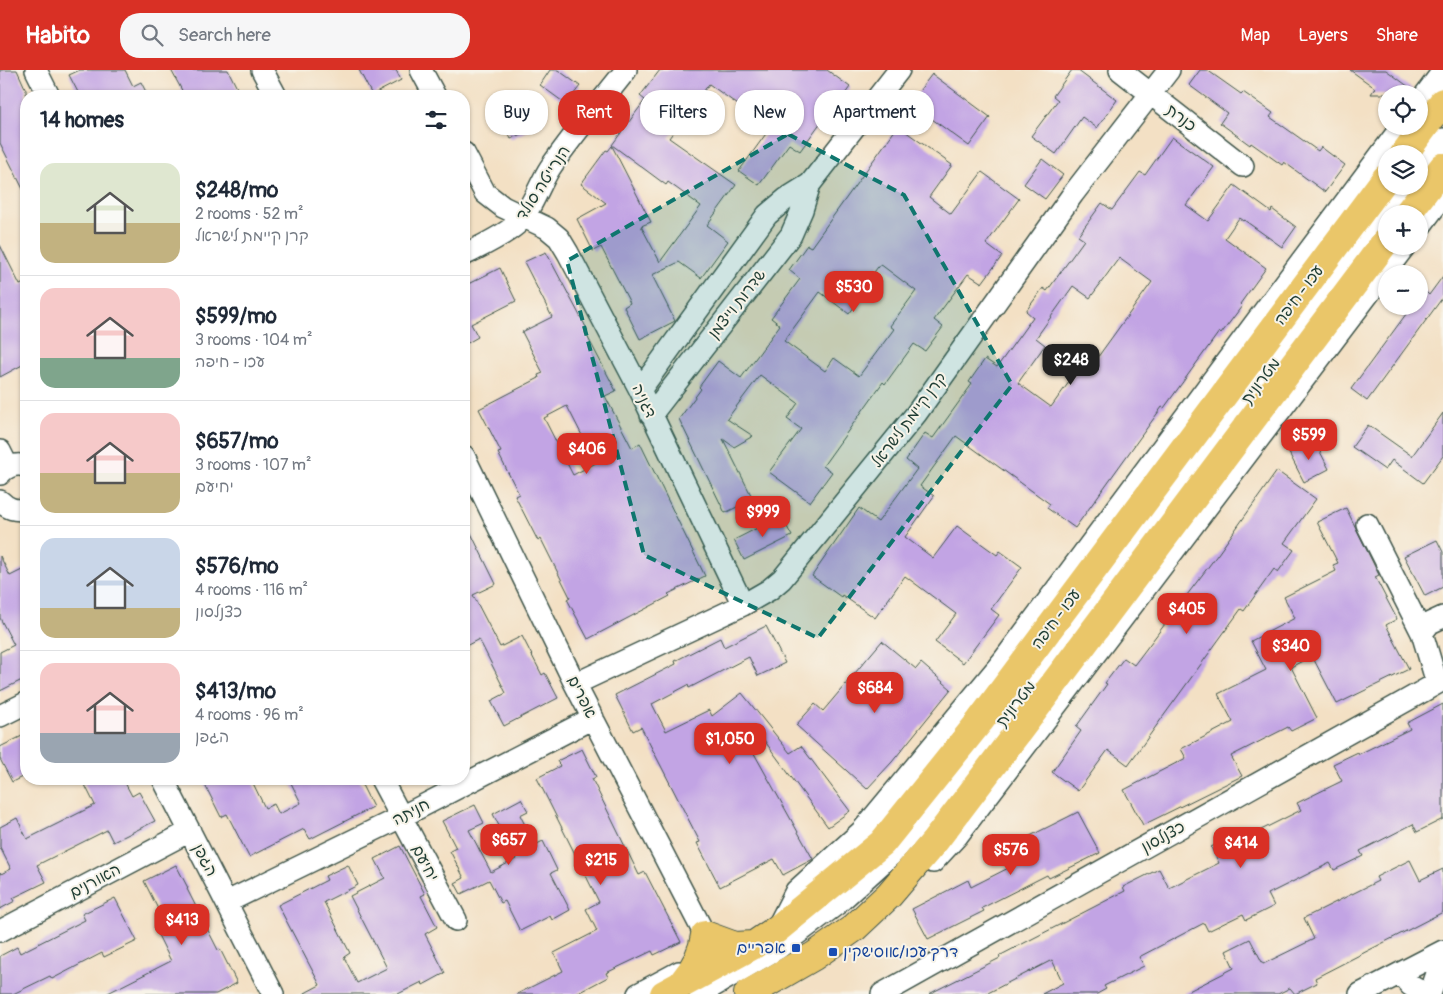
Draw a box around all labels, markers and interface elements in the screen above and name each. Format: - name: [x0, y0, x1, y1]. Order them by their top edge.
- search box: [120, 13, 470, 58]
- text: Habito: [25, 21, 90, 50]
- icon: search: [138, 21, 166, 49]
- text: Search here: [178, 23, 271, 47]
- text: Map: [1241, 24, 1270, 47]
- text: Layers: [1298, 24, 1348, 47]
- text: Share: [1376, 24, 1418, 47]
- map controls: [1378, 85, 1428, 315]
- button: locate: [1378, 85, 1428, 135]
- chip: Buy: [485, 90, 548, 135]
- chip: Rent: [558, 90, 630, 135]
- chip: Filters: [640, 90, 725, 135]
- chip: New: [735, 90, 804, 135]
- chip: Apartment: [814, 90, 934, 135]
- street label: כנרת: [1162, 100, 1200, 136]
- icon: filters: [422, 106, 450, 134]
- text: 14 homes: [40, 107, 124, 134]
- street label: הנרייטה סולד: [511, 142, 575, 224]
- button: layers: [1378, 145, 1428, 195]
- text: $248/mo: [195, 177, 278, 204]
- icon: home: [80, 183, 140, 243]
- text: 2 rooms · 52 m²: [195, 204, 304, 224]
- button: +: [1378, 205, 1428, 255]
- text: קרן קיימת לישראל: [195, 226, 309, 246]
- street label: עכו - חיפה: [1270, 261, 1328, 329]
- street label: שדרות וייצמן: [704, 265, 770, 343]
- button: −: [1378, 265, 1428, 315]
- pin: $530: [824, 270, 884, 313]
- text: $530: [835, 277, 873, 297]
- text: $599/mo: [195, 303, 277, 330]
- icon: home: [80, 308, 140, 368]
- text: 3 rooms · 104 m²: [195, 330, 312, 350]
- pin: $248: [1041, 344, 1101, 386]
- text: $248: [1054, 350, 1088, 370]
- text: עכו - חיפה: [195, 352, 265, 372]
- street label: מטרונית: [1237, 354, 1285, 408]
- street label: קרן קיימת לישראל: [867, 369, 951, 471]
- street label: דגניה: [627, 381, 661, 421]
- pin: $599: [1279, 418, 1339, 461]
- text: $599: [1292, 425, 1326, 445]
- text: $657/mo: [195, 428, 279, 455]
- pin: $406: [557, 432, 617, 475]
- icon: home: [80, 433, 140, 493]
- text: $406: [568, 439, 606, 459]
- text: 3 rooms · 107 m²: [195, 455, 312, 475]
- text: יחיעם: [195, 477, 234, 497]
- pin: $999: [733, 496, 793, 538]
- text: $999: [746, 502, 780, 522]
- text: $576/mo: [195, 553, 279, 580]
- icon: home: [80, 558, 140, 618]
- text: 4 rooms · 116 m²: [195, 580, 308, 600]
- street label: עכו - חיפה: [1027, 585, 1085, 653]
- pin: $405: [1157, 592, 1217, 635]
- text: $405: [1168, 599, 1206, 619]
- text: כצנלסון: [195, 602, 242, 622]
- pin: $340: [1261, 630, 1321, 672]
- text: $340: [1272, 636, 1310, 656]
- street label: אפרים: [563, 672, 601, 722]
- pin: $684: [845, 672, 905, 714]
- street label: מטרונית: [992, 677, 1040, 731]
- text: $413/mo: [195, 678, 276, 705]
- text: $684: [857, 678, 893, 698]
- icon: home: [80, 683, 140, 743]
- text: 4 rooms · 96 m²: [195, 705, 304, 725]
- pin: $1,050: [689, 722, 771, 765]
- text: הגפן: [195, 727, 229, 747]
- text: $1,050: [705, 729, 755, 749]
- street label: חניתה: [389, 794, 433, 830]
- street label: כצנלסון: [1138, 817, 1189, 857]
- pin: $657: [479, 824, 539, 866]
- pin: $414: [1211, 826, 1271, 869]
- text: $657: [491, 830, 527, 850]
- text: $414: [1224, 833, 1258, 853]
- pin: $576: [981, 834, 1041, 876]
- street label: הגפן: [188, 840, 222, 880]
- text: $576: [993, 840, 1029, 860]
- street label: יחיעם: [407, 841, 443, 885]
- pin: $215: [571, 844, 631, 886]
- text: $215: [585, 850, 617, 870]
- street label: האורנים: [66, 859, 124, 903]
- pin: $413: [152, 904, 212, 946]
- text: $413: [165, 910, 199, 930]
- place label: אפריים: [736, 938, 786, 958]
- marker: אפריים: [790, 942, 802, 954]
- place label: דרך עכו/אוסישקין: [843, 942, 958, 962]
- marker: דרך עכו/אוסישקין: [827, 946, 839, 958]

